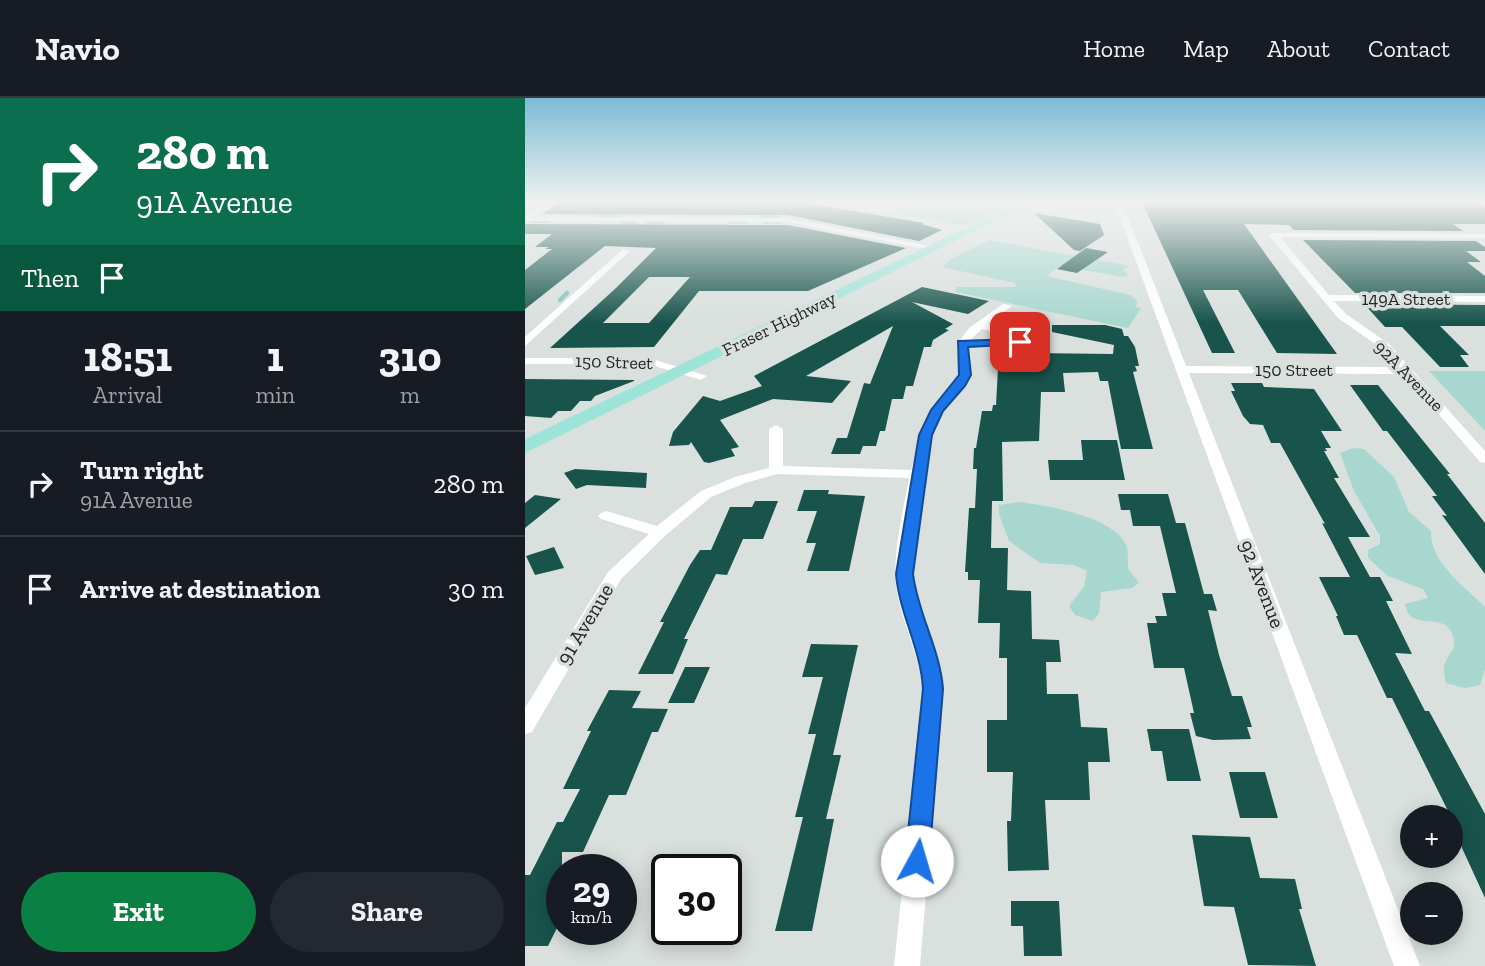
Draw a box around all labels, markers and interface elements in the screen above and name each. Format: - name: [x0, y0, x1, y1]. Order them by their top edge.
- text: Navio: [35, 29, 120, 68]
- text: Home: [1083, 34, 1145, 63]
- text: Map: [1183, 34, 1229, 63]
- text: About: [1267, 34, 1330, 63]
- text: Contact: [1368, 34, 1450, 63]
- text: 280 m: [136, 123, 269, 182]
- icon: right: [21, 126, 112, 217]
- text: 91A Avenue: [136, 183, 293, 221]
- icon: arrive: [93, 259, 131, 297]
- text: Then: [21, 262, 79, 294]
- street label: Fraser Highway: [719, 287, 840, 361]
- street label: 149A Street: [1362, 288, 1451, 310]
- pin: [990, 312, 1050, 372]
- icon: arrive: [1001, 323, 1039, 361]
- text: 18:51: [83, 331, 172, 382]
- text: 1: [267, 331, 284, 382]
- text: 310: [378, 331, 442, 382]
- street label: 92A Avenue: [1370, 336, 1448, 416]
- street label: 150 Street: [575, 350, 654, 374]
- street label: 150 Street: [1255, 359, 1333, 381]
- text: Arrival: [93, 381, 162, 409]
- text: min: [255, 381, 295, 409]
- text: m: [400, 381, 420, 409]
- text: Turn right: [80, 454, 203, 486]
- icon: right: [21, 465, 59, 503]
- text: 280 m: [433, 468, 504, 500]
- text: 91A Avenue: [80, 486, 193, 514]
- street label: 92 Avenue: [1234, 536, 1291, 632]
- icon: arrive: [21, 570, 59, 608]
- text: Arrive at destination: [80, 573, 320, 605]
- text: 30 m: [448, 573, 504, 605]
- street label: 91 Avenue: [551, 579, 619, 669]
- map controls: [1400, 805, 1463, 945]
- button: +: [1400, 805, 1463, 868]
- position arrow: [880, 824, 954, 898]
- speed limit sign: 30: [651, 854, 742, 945]
- text: 29: [573, 869, 610, 911]
- button: Exit: [21, 872, 256, 952]
- button: Share: [270, 872, 504, 952]
- button: −: [1400, 882, 1463, 945]
- text: km/h: [571, 906, 612, 928]

